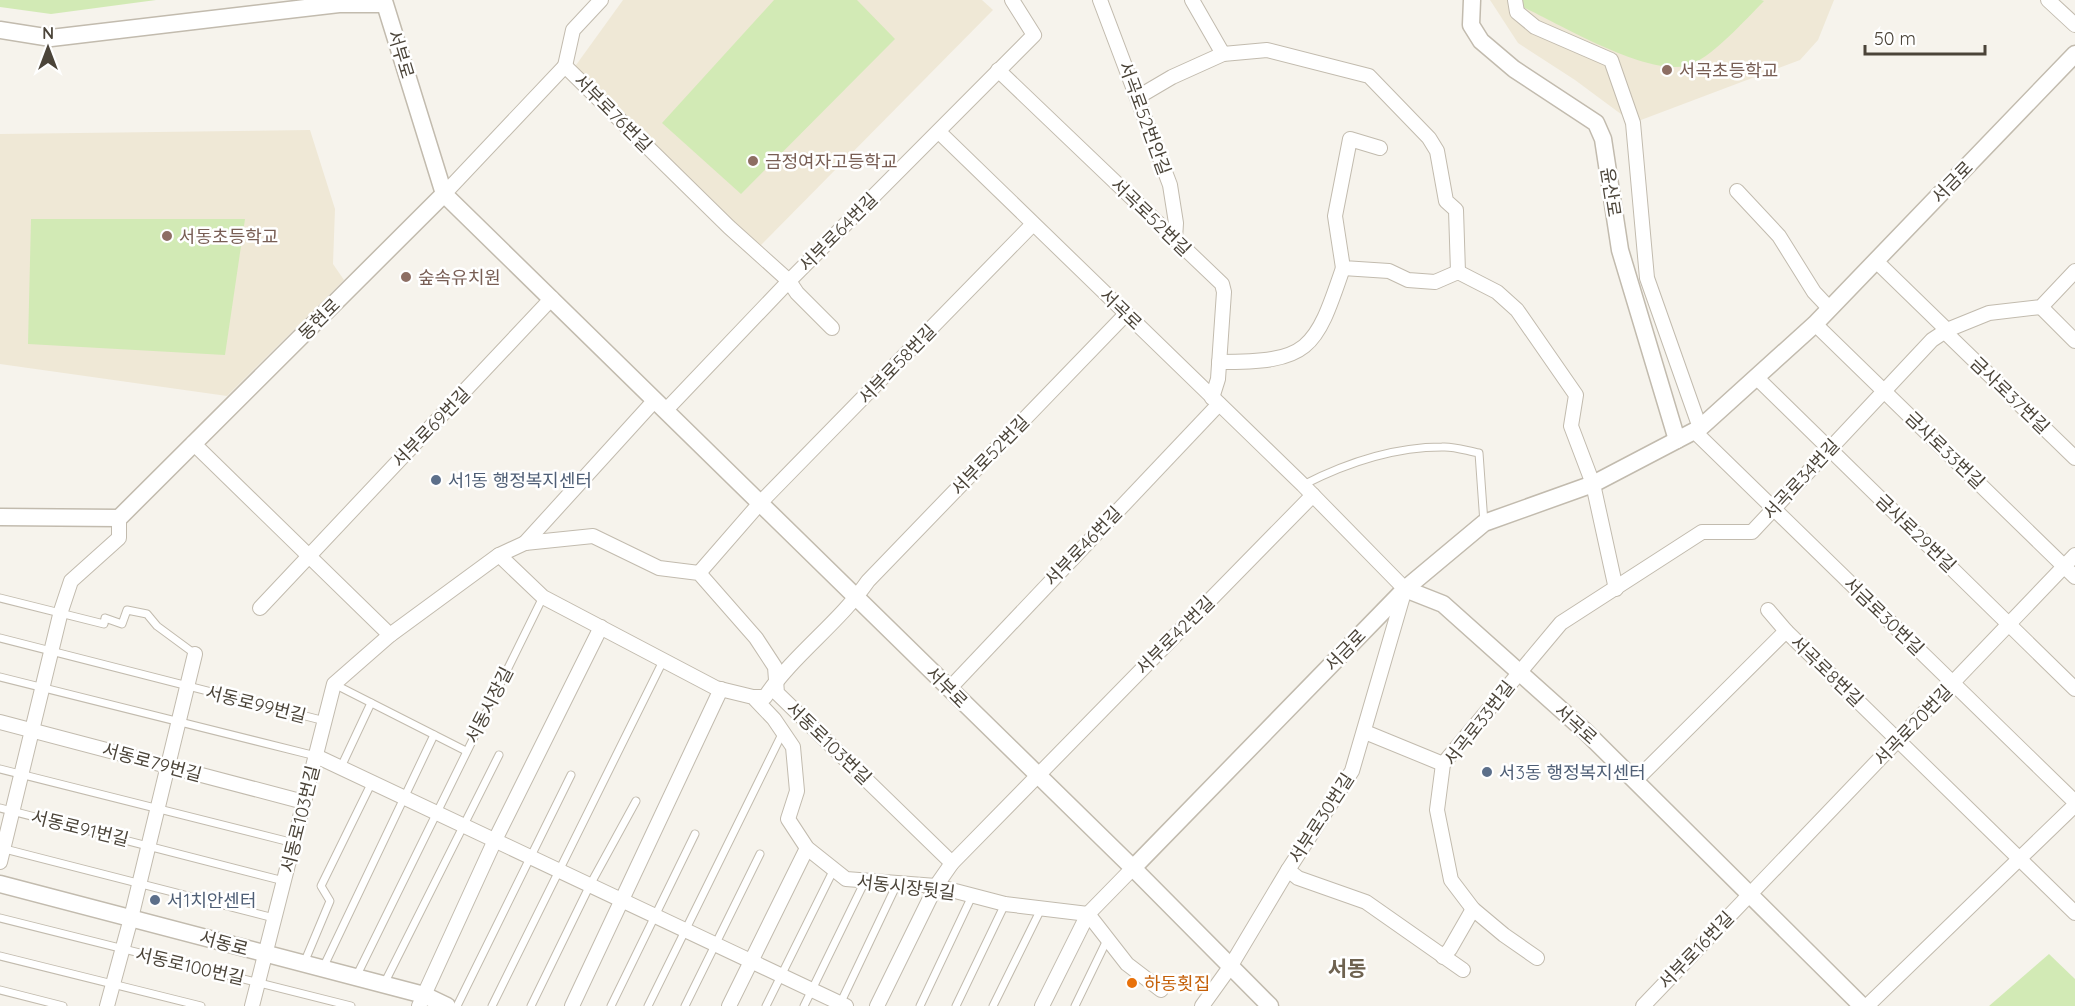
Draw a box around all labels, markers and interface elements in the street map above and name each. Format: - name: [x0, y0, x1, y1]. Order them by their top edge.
- north arrow: [18, 18, 78, 78]
- scale bar: [1865, 18, 1985, 56]
- text: N: [42, 23, 54, 43]
- street label: 서부로: [383, 27, 419, 81]
- text: 50 m: [1874, 27, 1916, 50]
- street label: 서곡로52번안길: [1114, 58, 1176, 178]
- place label: 서곡초등학교: [1679, 59, 1778, 82]
- marker: 서곡초등학교: [1660, 63, 1674, 77]
- street label: 서부로76번길: [569, 69, 657, 157]
- place label: 금정여자고등학교: [765, 150, 897, 173]
- marker: 금정여자고등학교: [746, 154, 760, 168]
- street label: 서금로: [1926, 156, 1978, 208]
- street label: 윤산로: [1596, 166, 1626, 218]
- street label: 서곡로52번길: [1106, 173, 1196, 261]
- street label: 서부로64번길: [794, 188, 882, 276]
- place label: 서동초등학교: [179, 225, 278, 248]
- marker: 서동초등학교: [160, 229, 174, 243]
- place label: 숲속유치원: [418, 266, 501, 289]
- marker: 숲속유치원: [399, 270, 413, 284]
- street label: 서곡로: [1095, 283, 1147, 335]
- street label: 동현로: [293, 293, 345, 345]
- street label: 서부로58번길: [853, 319, 941, 409]
- street label: 금사로37번길: [1966, 351, 2054, 439]
- street label: 서부로69번길: [387, 382, 475, 472]
- street label: 금사로33번길: [1900, 406, 1990, 494]
- street label: 서부로52번길: [946, 410, 1034, 500]
- street label: 서곡로34번길: [1758, 434, 1844, 524]
- place label: 서1동 행정복지센터: [448, 469, 592, 492]
- marker: 서1동 행정복지센터: [429, 473, 443, 487]
- street label: 금사로29번길: [1871, 489, 1961, 577]
- street label: 서부로46번길: [1039, 501, 1127, 591]
- street label: 서금로30번길: [1839, 572, 1929, 660]
- street label: 서부로42번길: [1131, 591, 1219, 679]
- street label: 서금로: [1319, 624, 1371, 676]
- street label: 서곡로8번길: [1786, 631, 1868, 711]
- street label: 서부로: [921, 661, 973, 713]
- street label: 서동시장길: [460, 663, 518, 747]
- street label: 서곡로33번길: [1439, 676, 1519, 770]
- street label: 서동로99번길: [203, 680, 309, 728]
- street label: 서곡로20번길: [1869, 680, 1957, 770]
- street label: 서동로103번길: [782, 697, 876, 789]
- street label: 서곡로: [1550, 699, 1602, 749]
- street label: 서동로79번길: [100, 738, 204, 786]
- place label: 서3동 행정복지센터: [1499, 761, 1646, 784]
- street label: 서동로103번길: [276, 763, 324, 875]
- marker: 서3동 행정복지센터: [1480, 765, 1494, 779]
- street label: 서부로30번길: [1283, 769, 1359, 867]
- street label: 서동로91번길: [29, 805, 131, 851]
- street label: 서동시장뒷길: [855, 870, 957, 904]
- place label: 서1치안센터: [167, 889, 256, 912]
- marker: 서1치안센터: [148, 893, 162, 907]
- street label: 서부로16번길: [1653, 906, 1739, 994]
- street label: 서동로: [197, 925, 251, 961]
- street label: 서동로100번길: [133, 942, 247, 990]
- district label: 서동: [1328, 955, 1366, 981]
- place label: 하동횟집: [1144, 972, 1210, 995]
- marker: 하동횟집: [1125, 976, 1139, 990]

